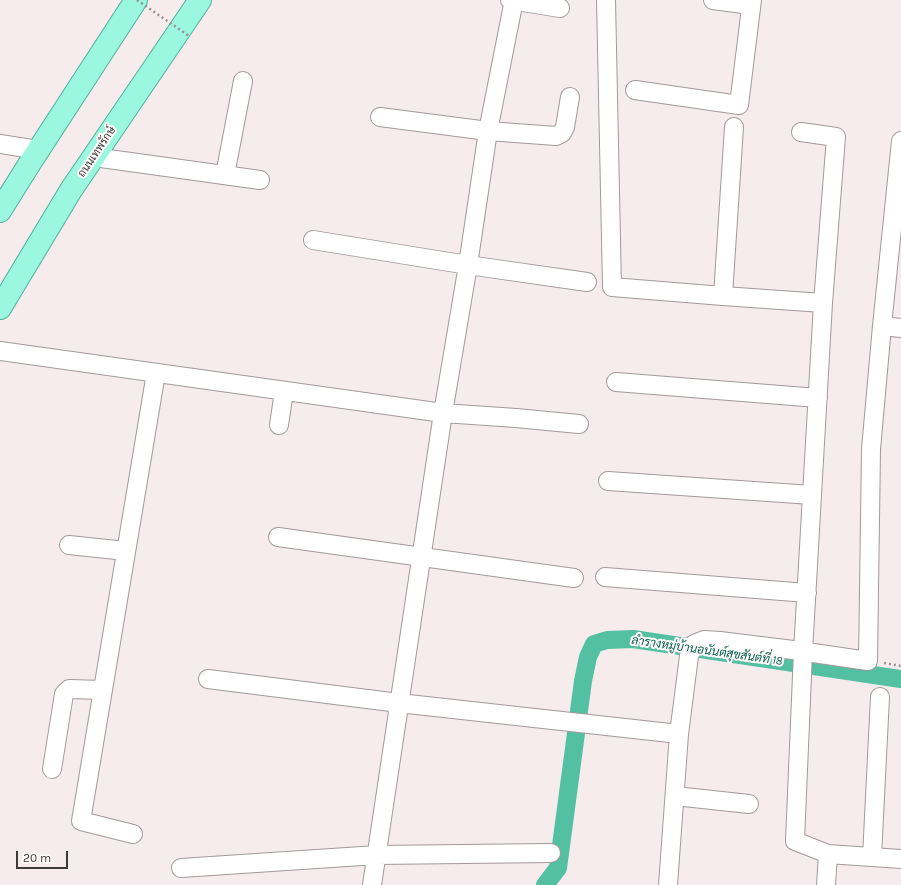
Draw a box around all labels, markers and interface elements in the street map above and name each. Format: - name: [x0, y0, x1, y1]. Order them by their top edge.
- street label: ถนนเทพรักษ์: [75, 124, 119, 180]
- water label: ลำรางหมู่บ้านอนันต์สุขสันต์ที่ 18: [631, 633, 783, 669]
- scale bar: [18, 843, 70, 869]
- text: 20 m: [23, 851, 51, 865]

